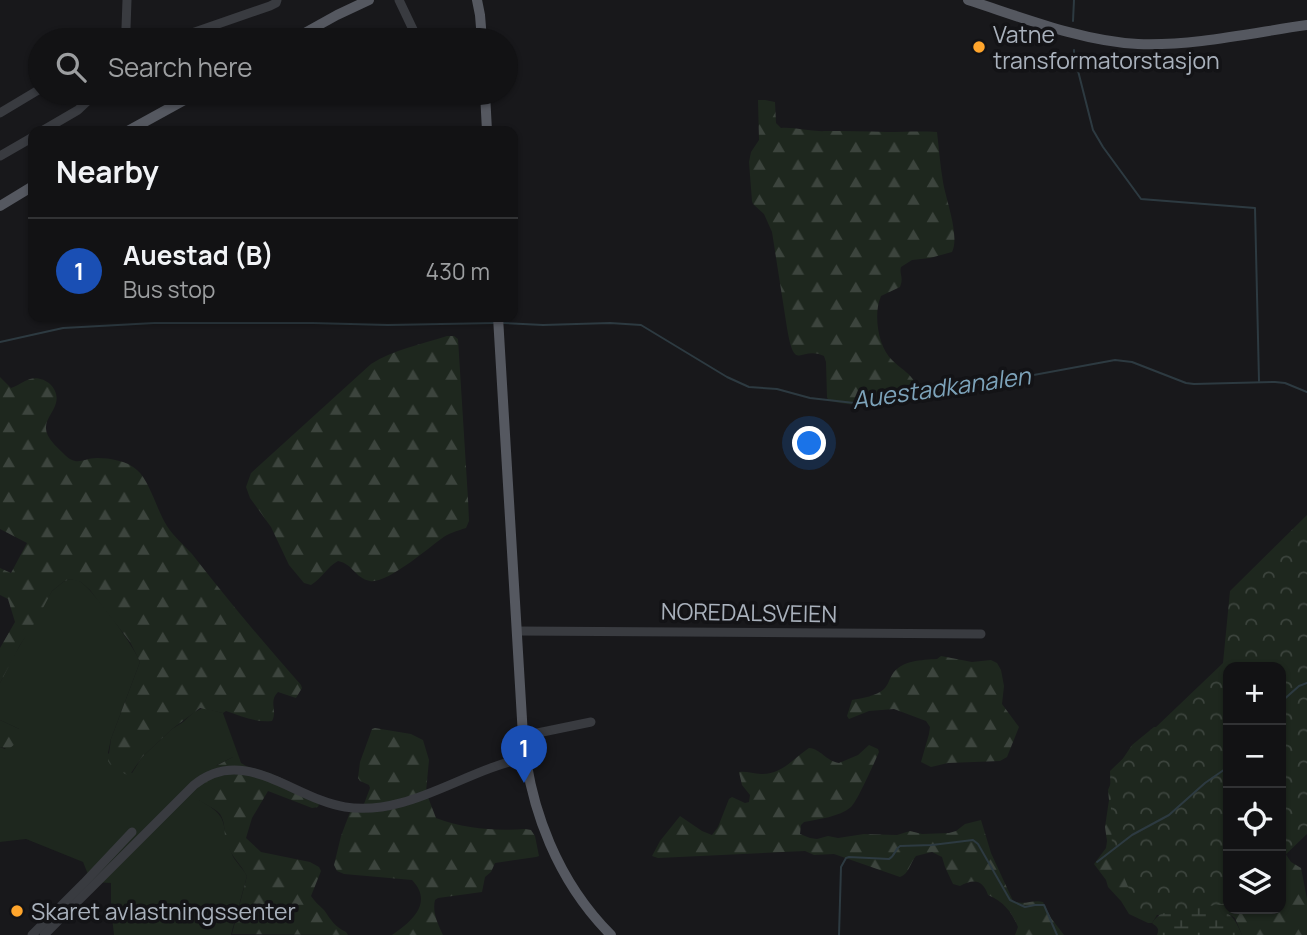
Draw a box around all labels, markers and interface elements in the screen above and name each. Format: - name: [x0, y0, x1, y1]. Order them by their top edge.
- place label: Vatne transformatorstasjon: [993, 18, 1220, 76]
- search box: [28, 28, 518, 105]
- marker: Vatne transformatorstasjon: [971, 39, 987, 55]
- icon: search: [52, 48, 90, 86]
- text: Search here: [108, 49, 253, 85]
- text: Nearby: [56, 151, 159, 192]
- text: Auestad (B): [123, 237, 274, 273]
- text: 1: [74, 255, 84, 287]
- text: 430 m: [426, 255, 490, 287]
- text: Bus stop: [123, 273, 215, 305]
- water label: Auestadkanalen: [850, 358, 1033, 416]
- your location: [792, 426, 826, 460]
- street label: NOREDALSVEIEN: [661, 594, 837, 630]
- map controls: [1223, 662, 1286, 914]
- button: +: [1223, 662, 1286, 725]
- pin: 1: [501, 725, 547, 783]
- button: −: [1223, 725, 1286, 788]
- button: locate: [1223, 788, 1286, 851]
- button: layers: [1223, 851, 1286, 914]
- place label: Skaret avlastningssenter: [31, 895, 296, 927]
- marker: Skaret avlastningssenter: [9, 903, 25, 919]

